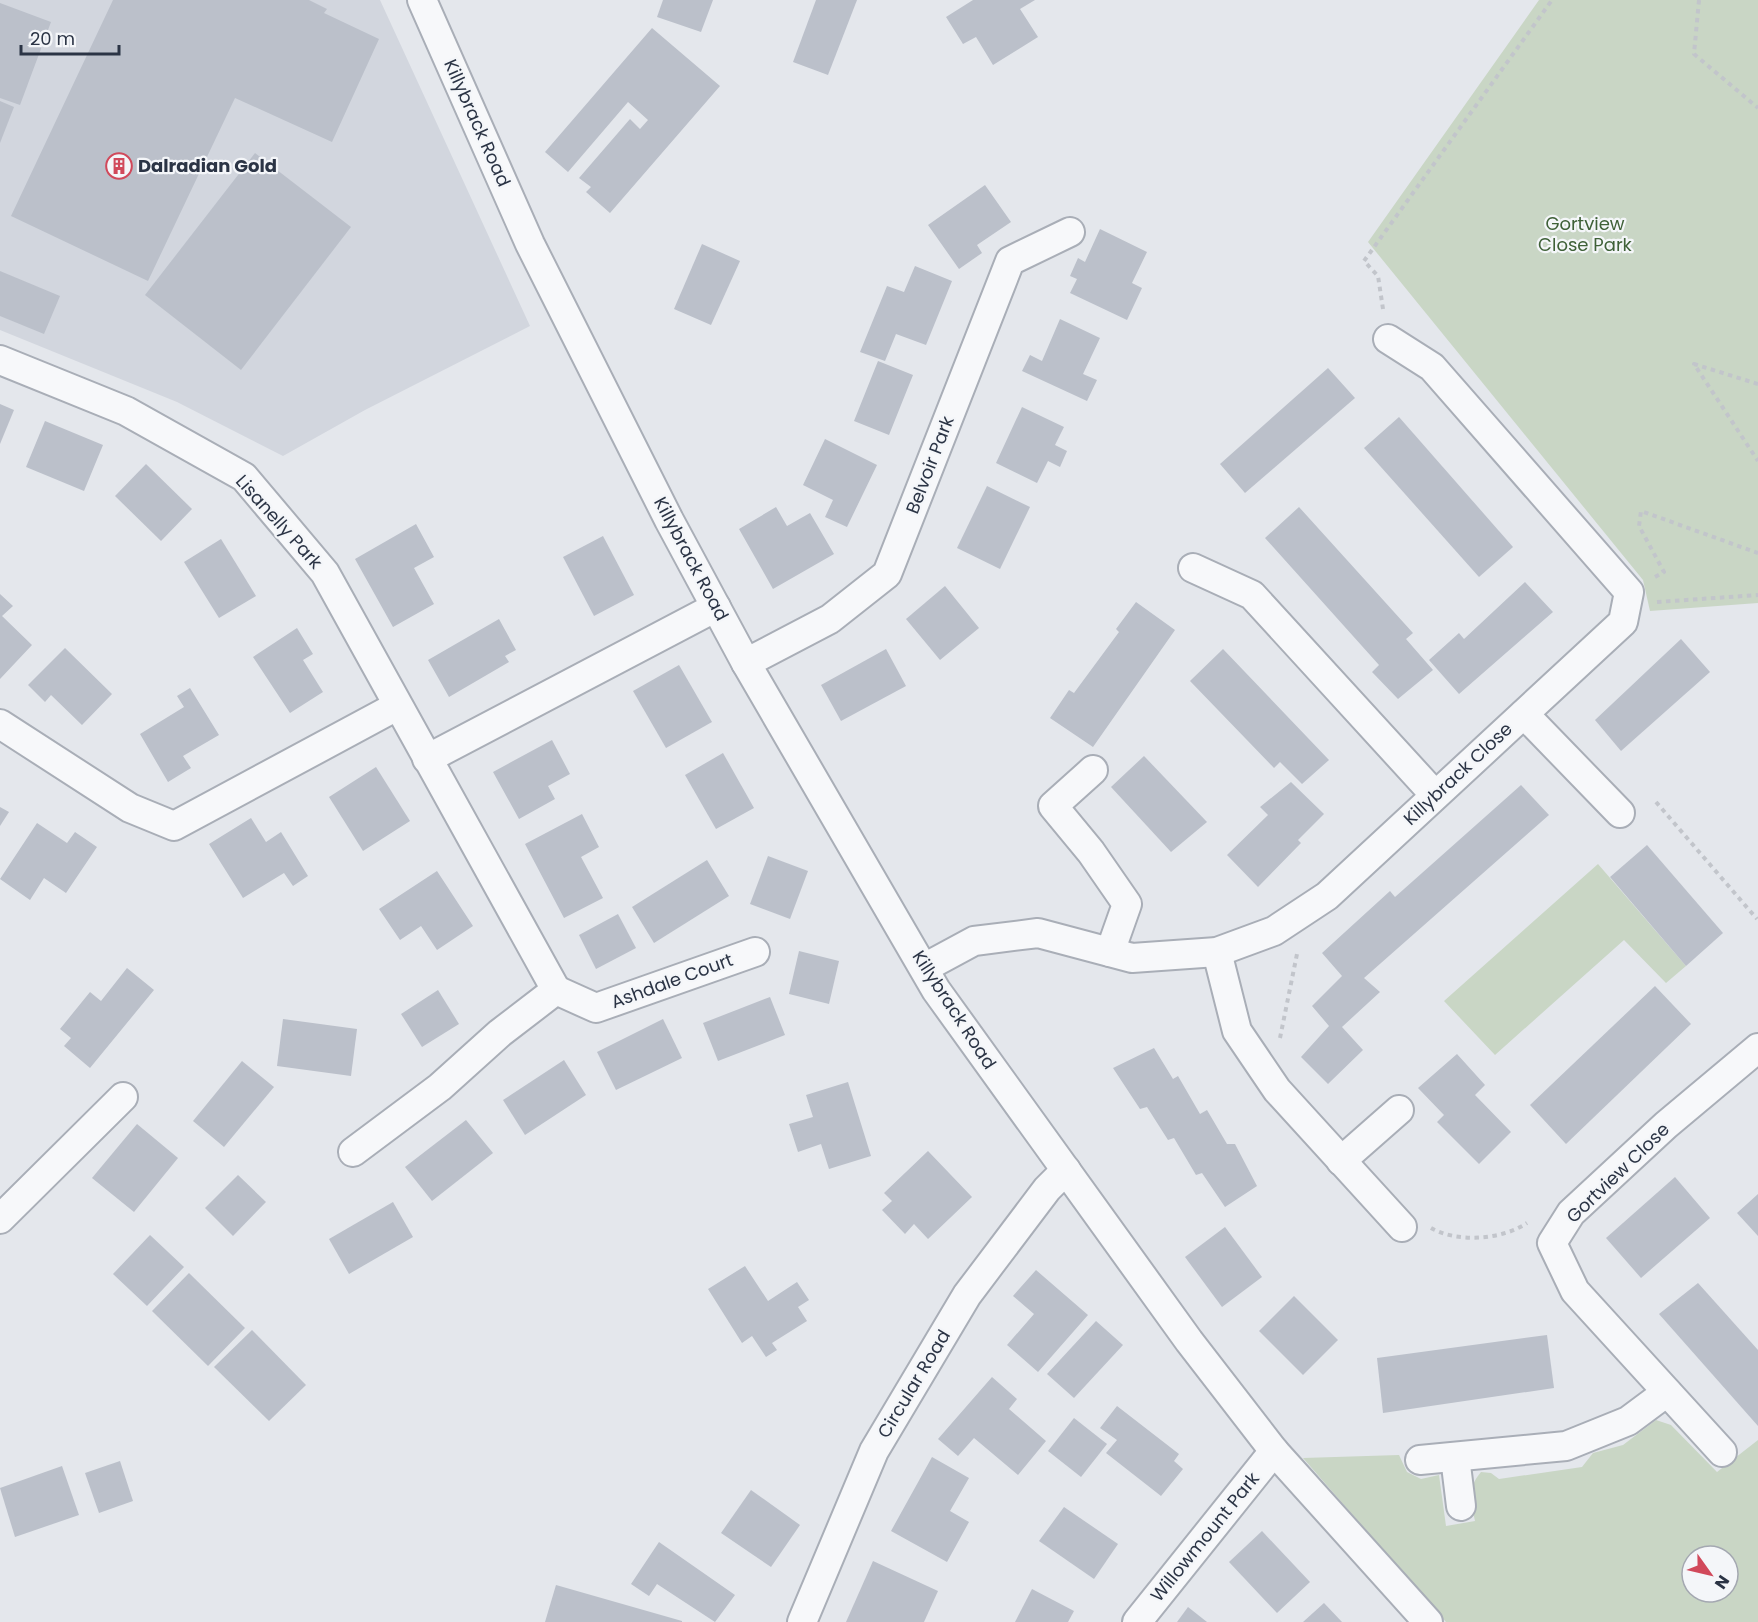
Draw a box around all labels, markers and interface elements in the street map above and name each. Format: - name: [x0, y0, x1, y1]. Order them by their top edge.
- scale bar: [21, 18, 118, 56]
- text: 20 m: [30, 26, 75, 51]
- street label: Killybrack Road: [438, 55, 517, 190]
- building icon: Dalradian Gold: [104, 151, 134, 181]
- place label: Dalradian Gold: [138, 153, 277, 178]
- park label: Gortview Close Park: [1538, 211, 1633, 257]
- street label: Belvoir Park: [899, 412, 960, 517]
- street label: Lisanelly Park: [230, 469, 329, 575]
- street label: Killybrack Road: [648, 492, 735, 625]
- street label: Killybrack Close: [1398, 717, 1518, 831]
- street label: Killybrack Road: [907, 945, 1002, 1074]
- street label: Ashdale Court: [607, 947, 736, 1014]
- street label: Gortview Close: [1561, 1117, 1675, 1228]
- street label: Circular Road: [871, 1325, 956, 1443]
- street label: Willowmount Park: [1144, 1466, 1265, 1607]
- north arrow: [1680, 1544, 1740, 1604]
- text: N: [1709, 1571, 1735, 1594]

